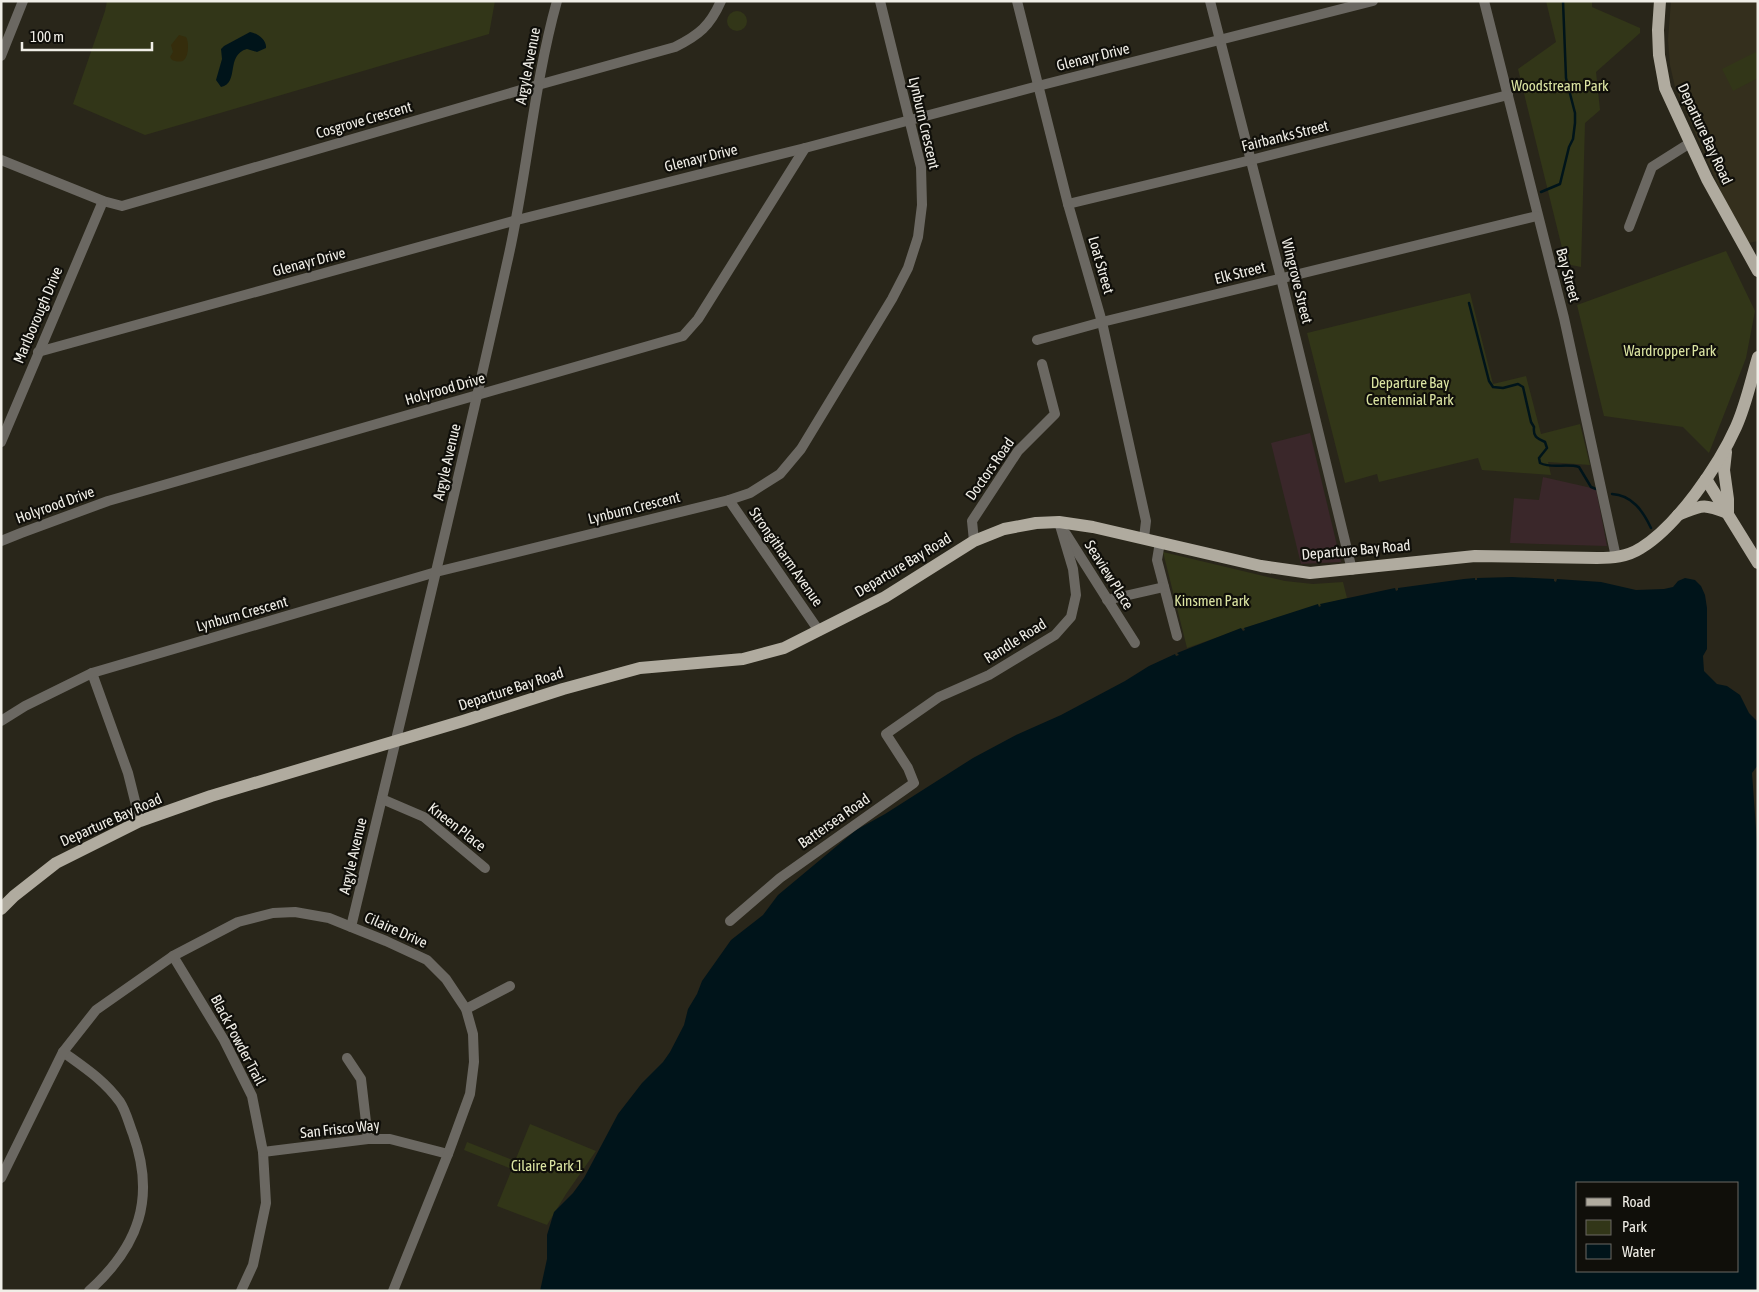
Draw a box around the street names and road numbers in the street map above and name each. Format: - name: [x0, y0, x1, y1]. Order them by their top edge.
- street label: Argyle Avenue: [512, 26, 543, 106]
- street label: Glenayr Drive: [1055, 39, 1131, 74]
- street label: Lynburn Crescent: [906, 75, 943, 171]
- street label: Departure Bay Road: [1675, 81, 1736, 187]
- street label: Cosgrove Crescent: [314, 98, 414, 141]
- street label: Fairbanks Street: [1240, 117, 1330, 155]
- street label: Glenayr Drive: [663, 140, 739, 175]
- street label: Loat Street: [1085, 234, 1118, 296]
- street label: Wingrove Street: [1279, 237, 1316, 325]
- street label: Glenayr Drive: [271, 244, 347, 279]
- street label: Bay Street: [1553, 246, 1584, 304]
- street label: Elk Street: [1213, 258, 1267, 287]
- street label: Marlborough Drive: [10, 264, 66, 366]
- street label: Holyrood Drive: [403, 369, 487, 408]
- street label: Argyle Avenue: [429, 422, 464, 502]
- street label: Doctors Road: [962, 434, 1017, 503]
- street label: Holyrood Drive: [13, 482, 97, 527]
- street label: Lynburn Crescent: [586, 488, 682, 527]
- street label: Strongitharm Avenue: [746, 504, 827, 610]
- street label: Departure Bay Road: [851, 529, 954, 600]
- street label: Departure Bay Road: [1301, 536, 1411, 563]
- street label: Seaview Place: [1082, 537, 1137, 612]
- street label: Lynburn Crescent: [194, 592, 289, 635]
- street label: Randle Road: [980, 615, 1049, 666]
- street label: Departure Bay Road: [456, 664, 565, 714]
- street label: Departure Bay Road: [57, 790, 164, 850]
- street label: Battersea Road: [795, 790, 873, 852]
- street label: Kneen Place: [425, 799, 490, 854]
- street label: Argyle Avenue: [335, 816, 370, 896]
- street label: Cilaire Drive: [362, 908, 430, 951]
- street label: Black Powder Trail: [208, 992, 269, 1088]
- street label: San Frisco Way: [299, 1116, 381, 1141]

